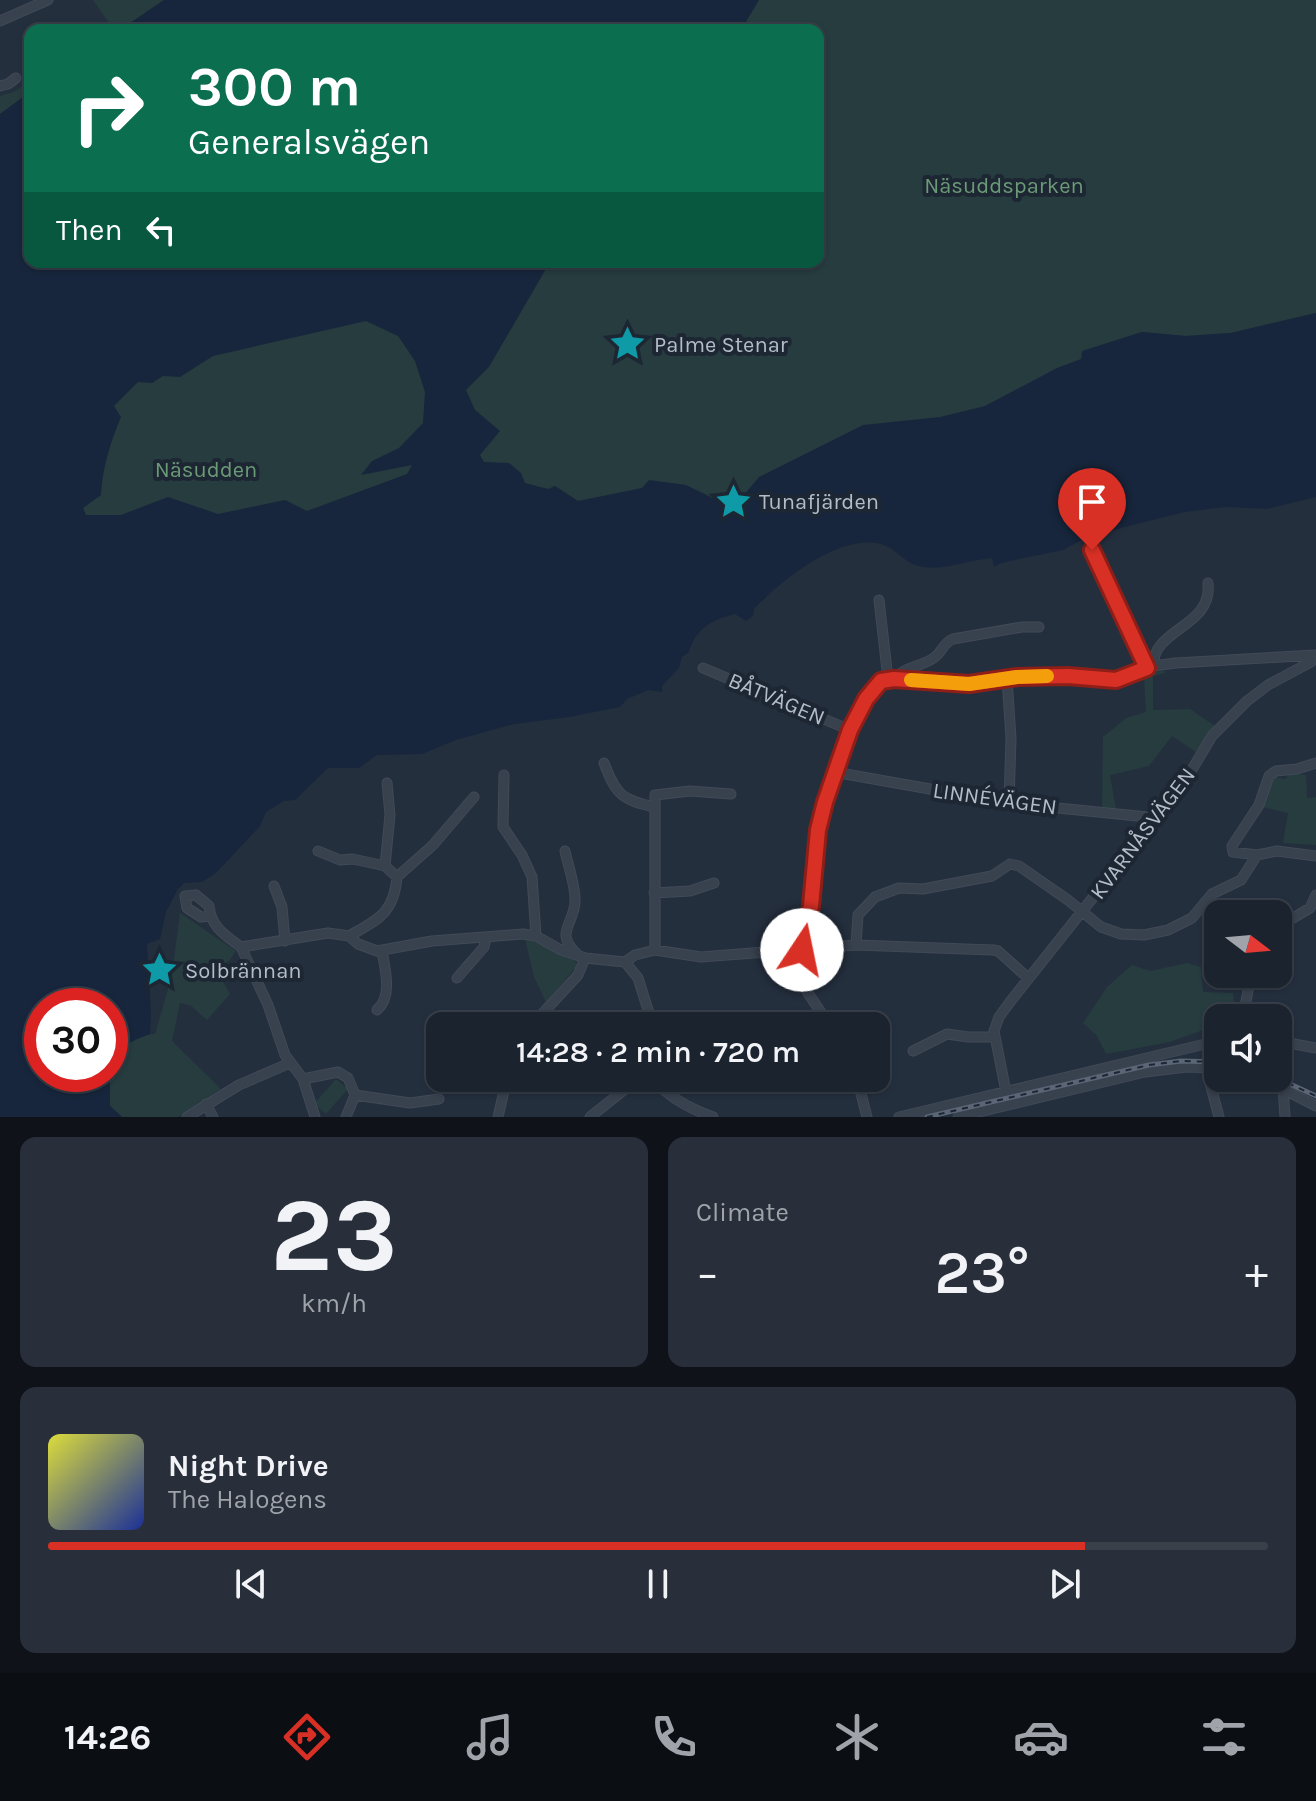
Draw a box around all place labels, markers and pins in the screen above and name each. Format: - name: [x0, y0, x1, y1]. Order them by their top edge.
- place icon: Palme Stenar: [609, 325, 647, 363]
- place label: Palme Stenar: [654, 332, 788, 358]
- pin: [1058, 468, 1126, 550]
- place icon: Tunafjärden: [714, 482, 752, 520]
- place label: Tunafjärden: [759, 489, 879, 515]
- place icon: Solbrännan: [140, 951, 178, 989]
- place label: Solbrännan: [185, 958, 302, 984]

